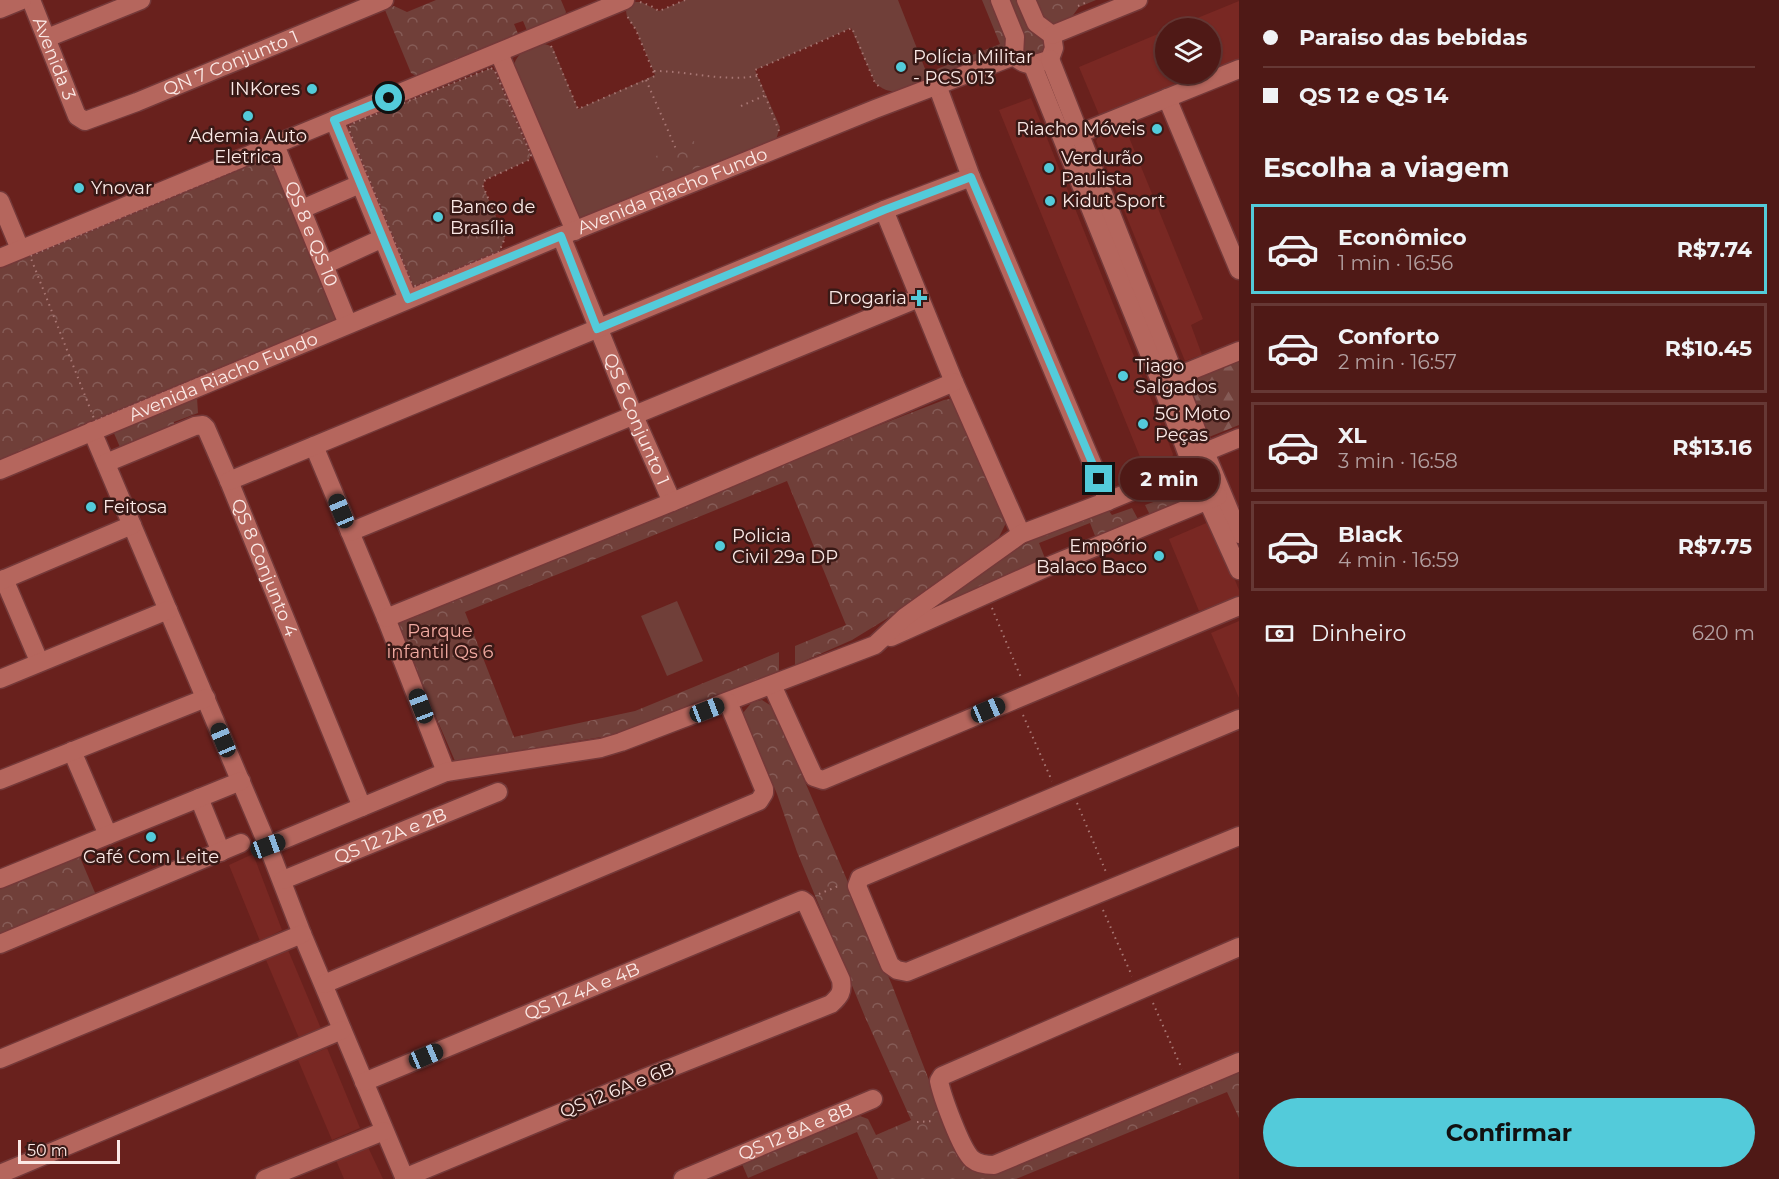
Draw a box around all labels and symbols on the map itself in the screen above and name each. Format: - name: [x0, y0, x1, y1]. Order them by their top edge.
- street label: Avenida 3: [28, 14, 81, 103]
- street label: QN 7 Conjunto 1: [160, 26, 302, 101]
- place label: Polícia Militar - PCS 013: [913, 46, 1033, 89]
- marker: Polícia Militar - PCS 013: [894, 60, 908, 74]
- place label: INKores: [230, 78, 300, 100]
- marker: INKores: [305, 82, 319, 96]
- route start: [375, 84, 402, 111]
- marker: Ademia Auto Eletrica: [241, 109, 255, 123]
- place label: Riacho Móveis: [1016, 118, 1145, 140]
- marker: Riacho Móveis: [1150, 122, 1164, 136]
- place label: Ademia Auto Eletrica: [189, 125, 307, 168]
- street label: Avenida Riacho Fundo: [574, 143, 771, 239]
- place label: Verdurão Paulista: [1061, 147, 1143, 190]
- marker: Verdurão Paulista: [1042, 161, 1056, 175]
- place label: Ynovar: [91, 177, 152, 199]
- street label: QS 8 e QS 10: [280, 178, 343, 290]
- marker: Ynovar: [72, 181, 86, 195]
- place label: Kidut Sport: [1062, 190, 1165, 212]
- marker: Kidut Sport: [1043, 194, 1057, 208]
- place label: Banco de Brasília: [450, 196, 536, 239]
- marker: Banco de Brasília: [431, 210, 445, 224]
- place label: Drogaria: [828, 287, 907, 309]
- marker: Drogaria: [912, 291, 926, 305]
- street label: Avenida Riacho Fundo: [125, 328, 321, 426]
- street label: QS 6 Conjunto 1: [599, 350, 674, 488]
- place label: Tiago Salgados: [1135, 355, 1217, 398]
- marker: Tiago Salgados: [1116, 369, 1130, 383]
- place label: 5G Moto Peças: [1155, 403, 1231, 446]
- marker: 5G Moto Peças: [1136, 417, 1150, 431]
- callout: 2 min: [1120, 458, 1219, 500]
- route end: [1085, 465, 1112, 492]
- car: [326, 491, 356, 531]
- street label: QS 8 Conjunto 4: [226, 495, 302, 640]
- place label: Feitosa: [103, 496, 167, 518]
- marker: Feitosa: [84, 500, 98, 514]
- place label: Policia Civil 29a DP: [732, 525, 838, 568]
- place label: Empório Balaco Baco: [1036, 535, 1147, 578]
- marker: Policia Civil 29a DP: [713, 539, 727, 553]
- marker: Empório Balaco Baco: [1152, 549, 1166, 563]
- park label: Parque infantil Qs 6: [387, 620, 494, 663]
- car: [406, 686, 436, 726]
- car: [687, 695, 727, 725]
- car: [968, 695, 1008, 725]
- car: [208, 720, 238, 760]
- street label: QS 12 2A e 2B: [331, 803, 450, 869]
- marker: Café Com Leite: [144, 830, 158, 844]
- car: [248, 831, 288, 861]
- place label: Café Com Leite: [83, 846, 219, 868]
- street label: QS 12 4A e 4B: [521, 958, 643, 1025]
- car: [406, 1041, 446, 1071]
- street label: QS 12 6A e 6B: [557, 1057, 677, 1123]
- street label: QS 12 8A e 8B: [735, 1098, 856, 1165]
- scale bar: [18, 1137, 120, 1164]

